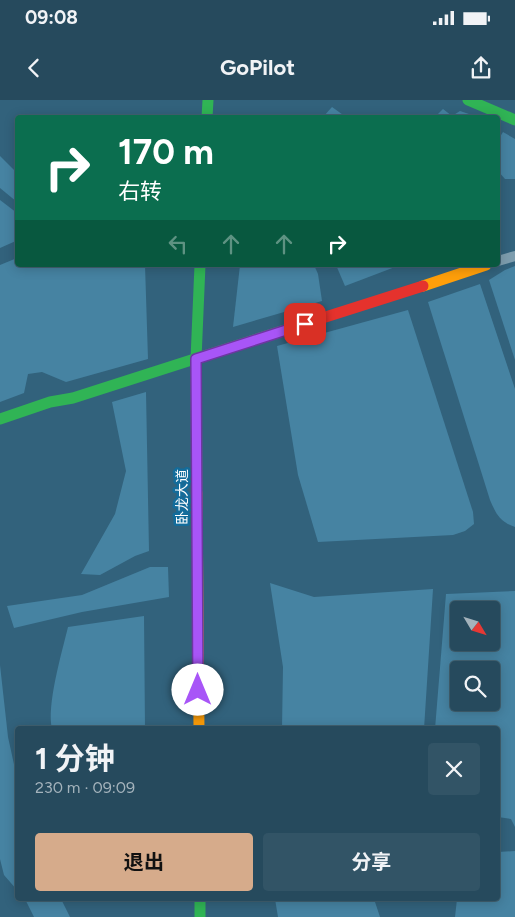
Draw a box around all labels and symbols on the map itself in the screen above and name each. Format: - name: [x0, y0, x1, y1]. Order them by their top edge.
- pin: [284, 303, 326, 345]
- street label: 卧龙大道: [174, 469, 191, 525]
- north arrow: [450, 601, 500, 651]
- position arrow: [171, 663, 223, 715]

